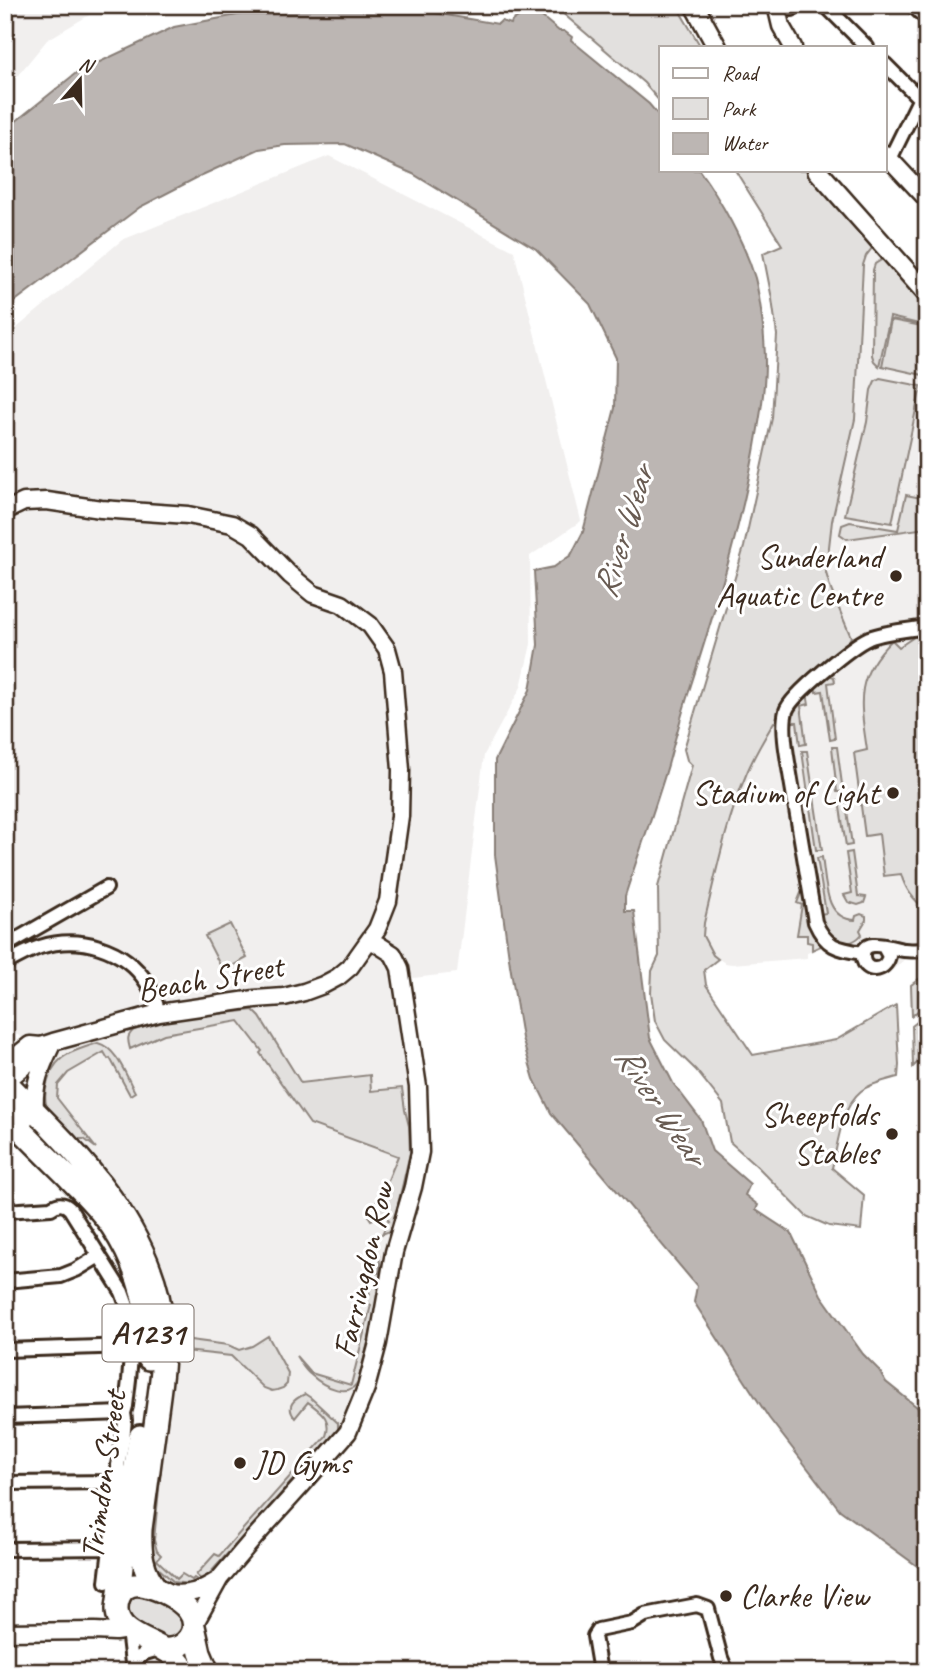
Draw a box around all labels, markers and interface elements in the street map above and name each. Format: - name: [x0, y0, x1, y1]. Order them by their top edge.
- north arrow: [46, 46, 116, 116]
- legend: [659, 46, 886, 172]
- text: N: [76, 52, 98, 79]
- text: Road: [722, 60, 761, 86]
- text: Park: [722, 96, 757, 122]
- text: Water: [722, 130, 769, 156]
- water label: River Wear: [582, 456, 666, 603]
- place label: Sunderland Aquatic Centre: [716, 536, 887, 616]
- marker: Sunderland Aquatic Centre: [888, 568, 904, 584]
- place label: Stadium of Light: [692, 772, 882, 814]
- marker: Stadium of Light: [885, 785, 901, 801]
- street label: Beach Street: [134, 944, 289, 1011]
- water label: River Wear: [605, 1037, 720, 1178]
- place label: Sheepfolds Stables: [761, 1094, 881, 1174]
- marker: Sheepfolds Stables: [884, 1126, 900, 1142]
- street label: Farringdon Row: [323, 1176, 404, 1362]
- road number: A1231: [102, 1304, 194, 1362]
- street label: Trimdon Street: [70, 1385, 136, 1562]
- place label: JD Gyms: [252, 1442, 353, 1484]
- marker: JD Gyms: [232, 1455, 248, 1471]
- place label: Clarke View: [740, 1575, 871, 1617]
- marker: Clarke View: [718, 1588, 734, 1604]

